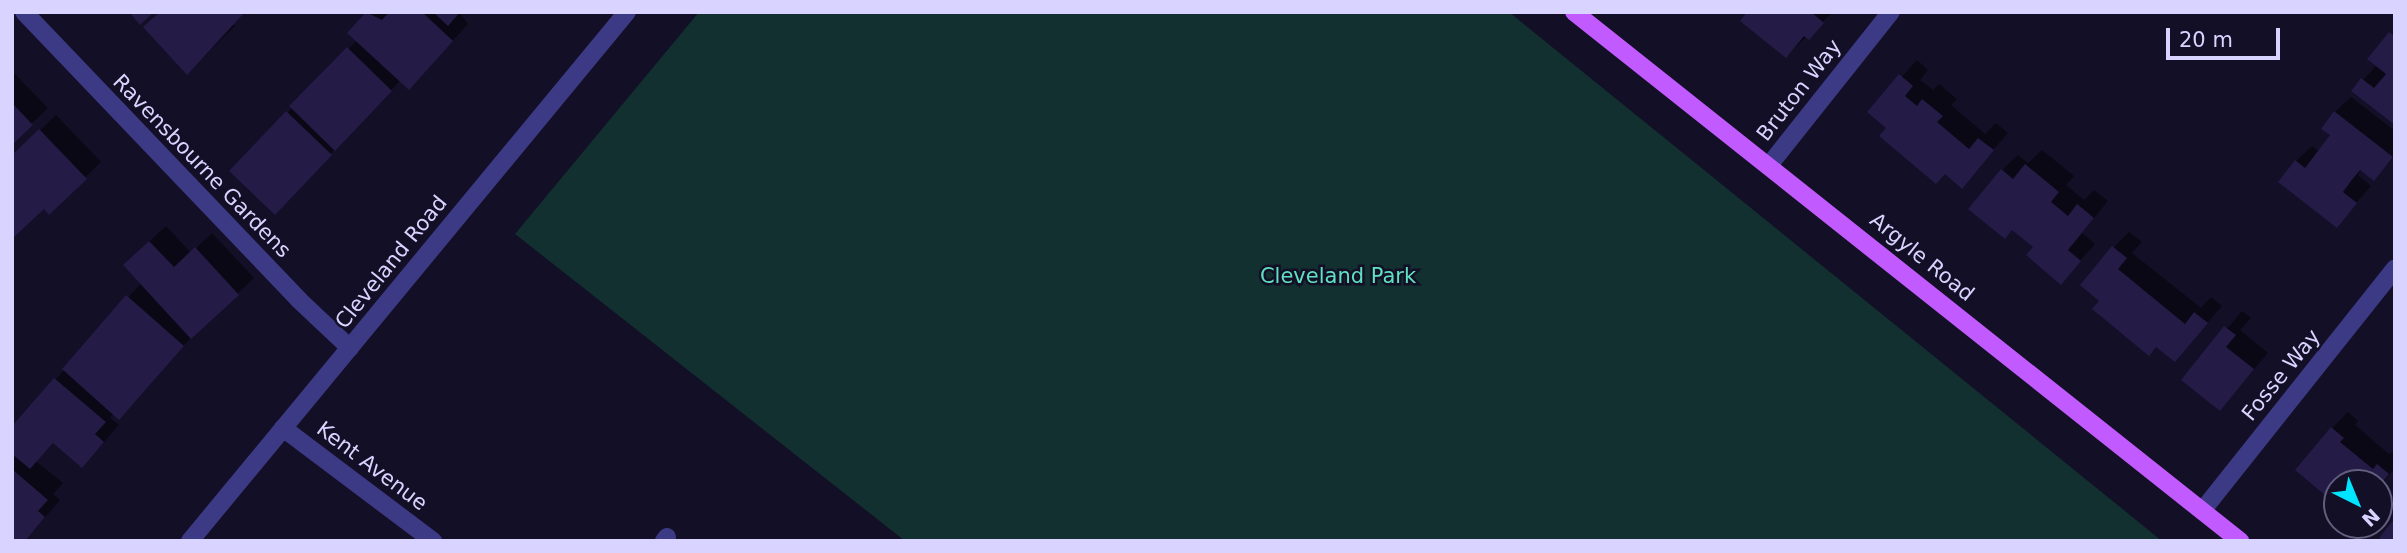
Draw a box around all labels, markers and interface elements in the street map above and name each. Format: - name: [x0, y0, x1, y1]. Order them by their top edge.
- scale bar: [2169, 14, 2283, 58]
- text: 20 m: [2179, 28, 2233, 52]
- street label: Bruton Way: [1751, 34, 1847, 146]
- street label: Ravensbourne Gardens: [108, 69, 296, 263]
- street label: Cleveland Road: [330, 191, 452, 333]
- street label: Argyle Road: [1865, 207, 1979, 307]
- park label: Cleveland Park: [1260, 263, 1416, 289]
- street label: Fosse Way: [2236, 324, 2326, 426]
- street label: Kent Avenue: [312, 416, 432, 516]
- north arrow: [2323, 469, 2393, 539]
- text: N: [2358, 504, 2384, 531]

